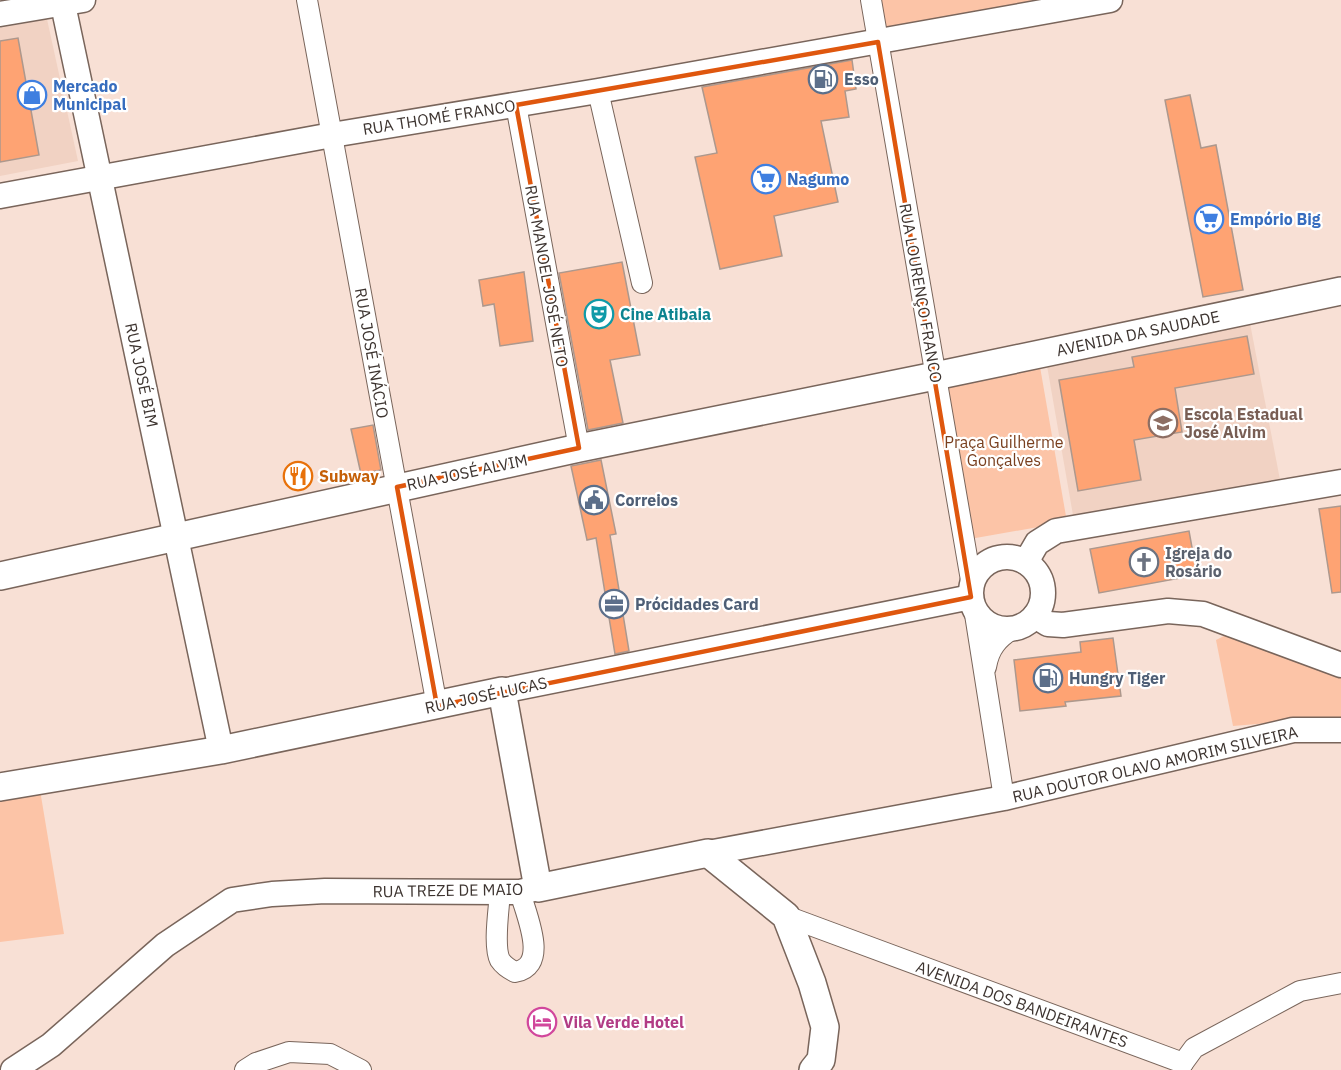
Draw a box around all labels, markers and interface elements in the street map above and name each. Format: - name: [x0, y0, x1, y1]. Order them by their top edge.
- fuel station icon: Esso: [807, 63, 839, 95]
- place label: Esso: [844, 69, 879, 89]
- place label: Mercado Municipal: [53, 76, 126, 114]
- shop icon: Mercado Municipal: [16, 79, 48, 111]
- street label: RUA THOMÉ FRANCO: [361, 94, 517, 139]
- supermarket icon: Nagumo: [750, 163, 782, 195]
- place label: Nagumo: [787, 169, 849, 189]
- street label: RUA MANOEL JOSÉ NETO: [521, 183, 574, 369]
- street label: RUA LOURENÇO FRANCO: [895, 202, 947, 384]
- supermarket icon: Empório Big: [1193, 203, 1225, 235]
- place label: Empório Big: [1230, 209, 1321, 229]
- street label: RUA JOSÉ INÁCIO: [351, 286, 394, 420]
- theatre icon: Cine Atibaia: [583, 298, 615, 330]
- place label: Cine Atibaia: [620, 304, 711, 324]
- street label: AVENIDA DA SAUDADE: [1054, 306, 1222, 360]
- street label: RUA JOSÉ BIM: [121, 321, 164, 429]
- place label: Escola Estadual José Alvim: [1184, 404, 1303, 442]
- school or university icon: Escola Estadual José Alvim: [1147, 407, 1179, 439]
- park label: Praça Guilherme Gonçalves: [944, 432, 1064, 470]
- street label: RUA JOSÉ ALVIM: [405, 448, 529, 495]
- restaurant icon: Subway: [282, 460, 314, 492]
- place label: Subway: [319, 466, 379, 486]
- public building icon: Correios: [578, 484, 610, 516]
- place label: Correios: [615, 490, 678, 510]
- place label: Igreja do Rosário: [1165, 543, 1232, 581]
- church icon: Igreja do Rosário: [1128, 546, 1160, 578]
- office icon: Prócidades Card: [598, 588, 630, 620]
- place label: Prócidades Card: [635, 594, 759, 614]
- fuel station icon: Hungry Tiger: [1032, 662, 1064, 694]
- place label: Hungry Tiger: [1069, 668, 1166, 688]
- street label: RUA JOSÉ LUCAS: [423, 671, 549, 718]
- street label: RUA DOUTOR OLAVO AMORIM SILVEIRA: [1010, 721, 1300, 807]
- street label: RUA TREZE DE MAIO: [373, 879, 523, 901]
- street label: AVENIDA DOS BANDEIRANTES: [913, 956, 1131, 1052]
- hotel icon: Vila Verde Hotel: [526, 1006, 558, 1038]
- place label: Vila Verde Hotel: [563, 1012, 684, 1032]

